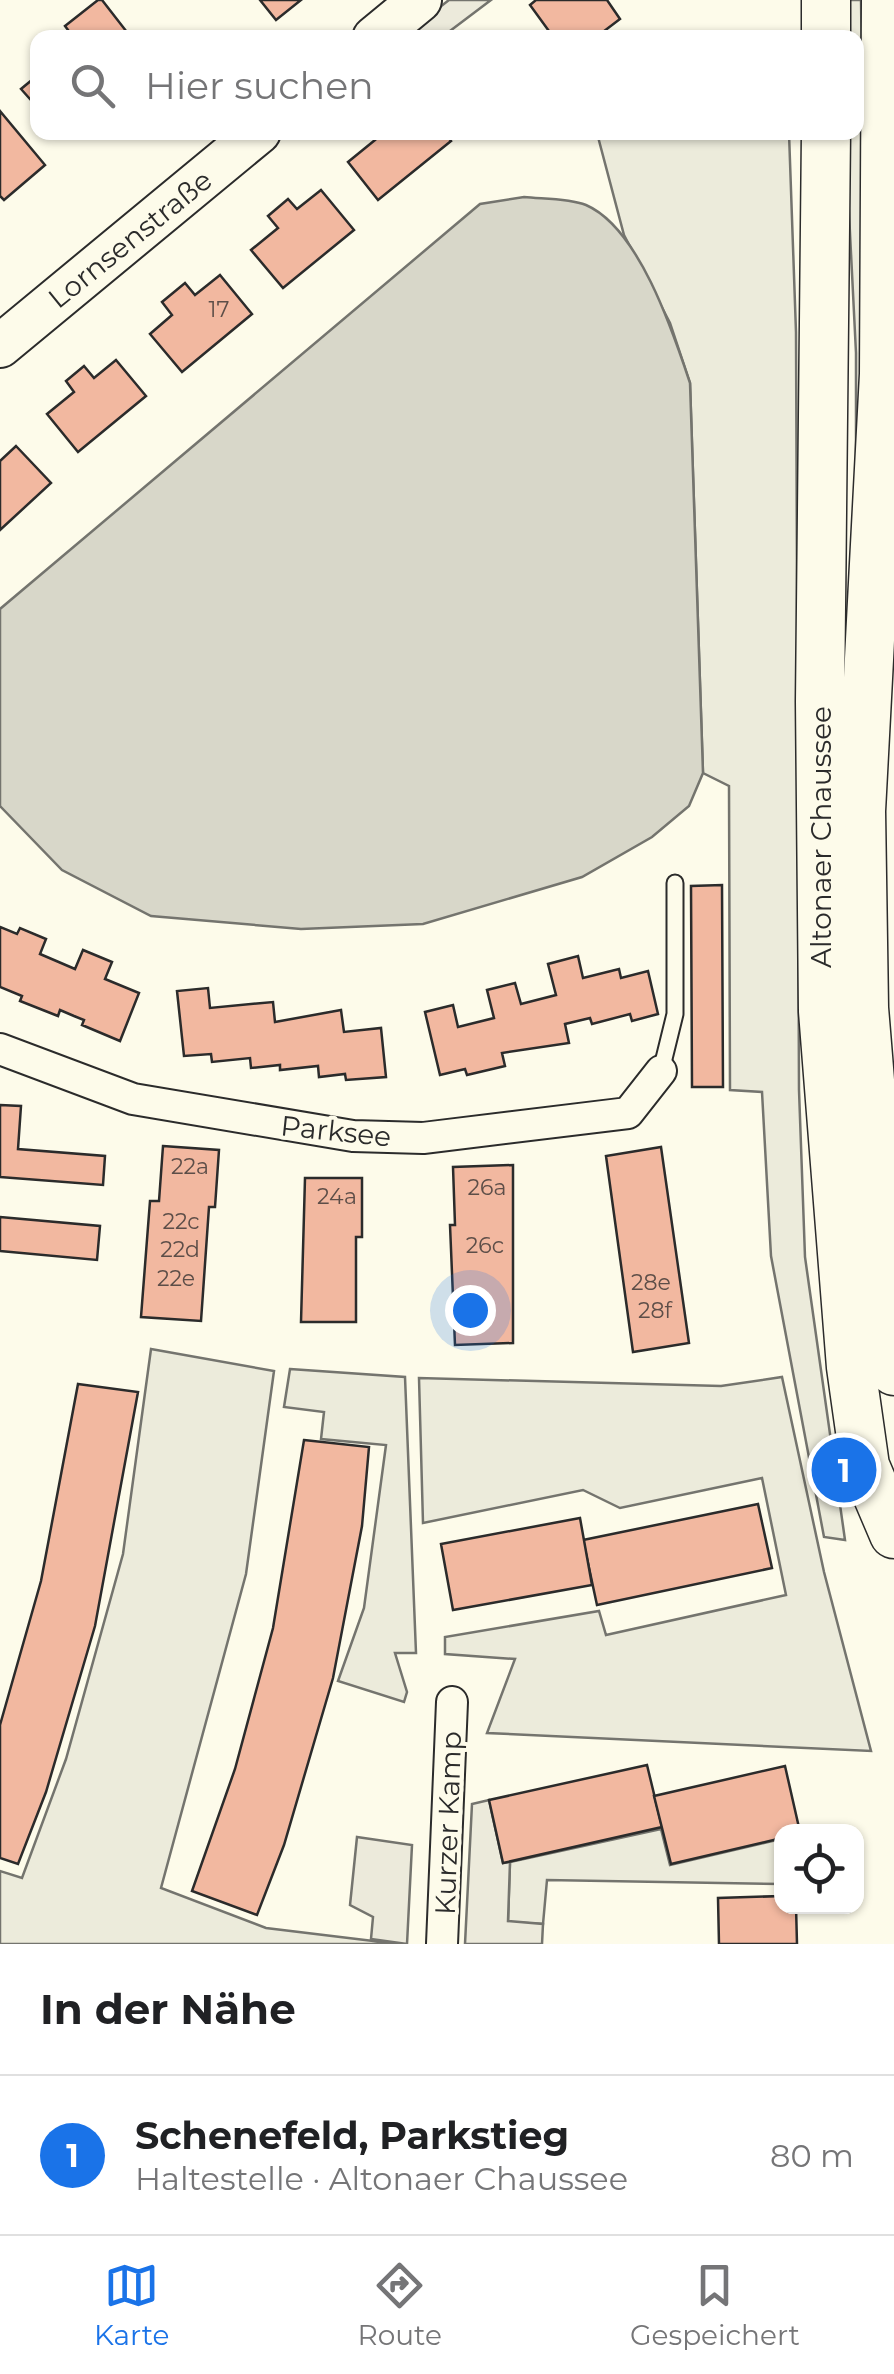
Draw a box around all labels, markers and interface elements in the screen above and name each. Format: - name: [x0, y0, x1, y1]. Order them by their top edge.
- search box: [30, 30, 864, 140]
- icon: search: [65, 58, 120, 113]
- text: Hier suchen: [145, 62, 374, 109]
- street label: Lornsenstraße: [41, 163, 219, 315]
- house number: 17: [209, 296, 229, 323]
- street label: Altonaer Chaussee: [804, 706, 838, 968]
- street label: Parksee: [279, 1108, 393, 1154]
- house number: 22a: [171, 1153, 209, 1180]
- house number: 26a: [468, 1174, 506, 1201]
- house number: 24a: [317, 1183, 357, 1210]
- house number: 22c: [162, 1208, 200, 1235]
- house number: 26c: [466, 1232, 504, 1259]
- house number: 22d: [160, 1236, 200, 1263]
- house number: 22e: [157, 1265, 195, 1292]
- house number: 28e: [631, 1269, 671, 1296]
- your location: [445, 1285, 496, 1336]
- house number: 28f: [638, 1297, 674, 1324]
- pin: 1: [812, 1432, 876, 1508]
- street label: Kurzer Kamp: [428, 1731, 468, 1915]
- map controls: [774, 1824, 864, 1914]
- button: locate: [774, 1824, 864, 1914]
- text: In der Nähe: [40, 1983, 296, 2035]
- text: Schenefeld, Parkstieg: [135, 2112, 569, 2159]
- text: 1: [66, 2136, 79, 2175]
- text: 80 m: [770, 2136, 854, 2175]
- text: Haltestelle · Altonaer Chaussee: [135, 2159, 628, 2198]
- tab: Karte: [94, 2258, 169, 2352]
- tab: Route: [358, 2258, 442, 2352]
- tab: Gespeichert: [630, 2258, 800, 2352]

